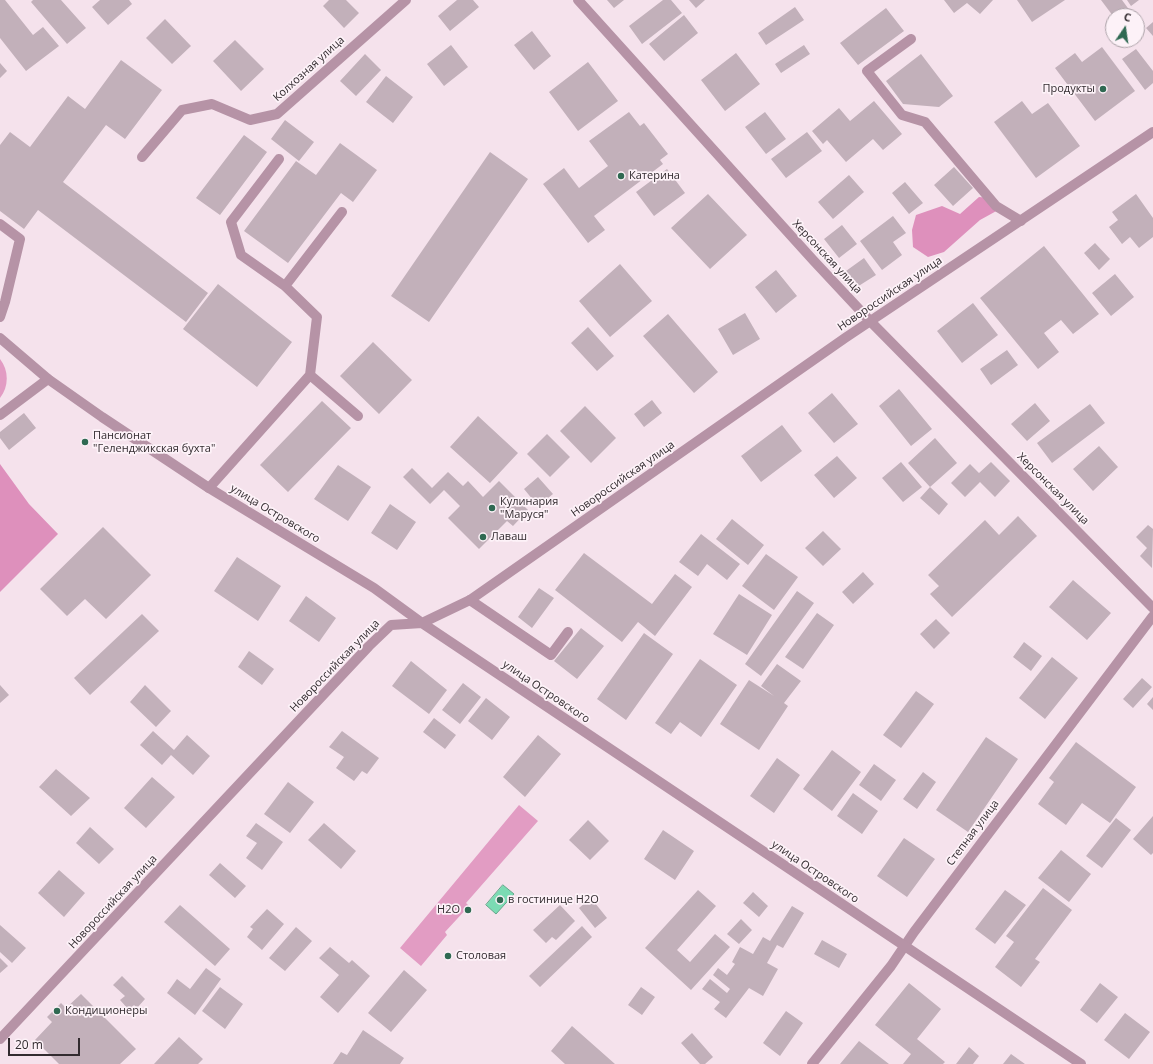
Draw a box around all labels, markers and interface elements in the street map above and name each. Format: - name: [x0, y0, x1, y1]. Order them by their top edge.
- north arrow: [1105, 8, 1145, 48]
- text: С: [1122, 9, 1133, 25]
- street label: Колхозная улица: [271, 34, 347, 104]
- place label: Продукты: [1043, 82, 1095, 96]
- marker: Продукты: [1098, 84, 1108, 94]
- place label: Катерина: [629, 169, 680, 183]
- marker: Катерина: [616, 171, 626, 181]
- street label: Херсонская улица: [789, 217, 865, 297]
- street label: Новороссийская улица: [835, 254, 945, 334]
- place label: Пансионат "Геленджикская бухта": [93, 429, 215, 455]
- marker: Пансионат "Геленджикская бухта": [80, 437, 90, 447]
- street label: Новороссийская улица: [569, 438, 677, 520]
- street label: Херсонская улица: [1014, 450, 1092, 528]
- street label: улица Островского: [228, 482, 322, 546]
- place label: Кулинария "Маруся": [500, 495, 558, 521]
- marker: Кулинария "Маруся": [487, 503, 497, 513]
- place label: Лаваш: [491, 530, 527, 544]
- marker: Лаваш: [478, 532, 488, 542]
- street label: Новороссийская улица: [287, 617, 383, 715]
- street label: улица Островского: [500, 658, 592, 726]
- street label: Степная улица: [944, 798, 1002, 868]
- street label: улица Островского: [769, 838, 861, 906]
- street label: Новороссийская улица: [66, 852, 160, 952]
- place label: в гостинице Н2О: [508, 893, 599, 907]
- marker: в гостинице Н2О: [495, 895, 505, 905]
- place label: H2O: [437, 903, 460, 917]
- marker: H2O: [463, 905, 473, 915]
- place label: Столовая: [456, 949, 506, 963]
- marker: Столовая: [443, 951, 453, 961]
- place label: Кондиционеры: [65, 1004, 147, 1018]
- marker: Кондиционеры: [52, 1006, 62, 1016]
- scale bar: [10, 1030, 82, 1056]
- text: 20 m: [15, 1036, 43, 1053]

